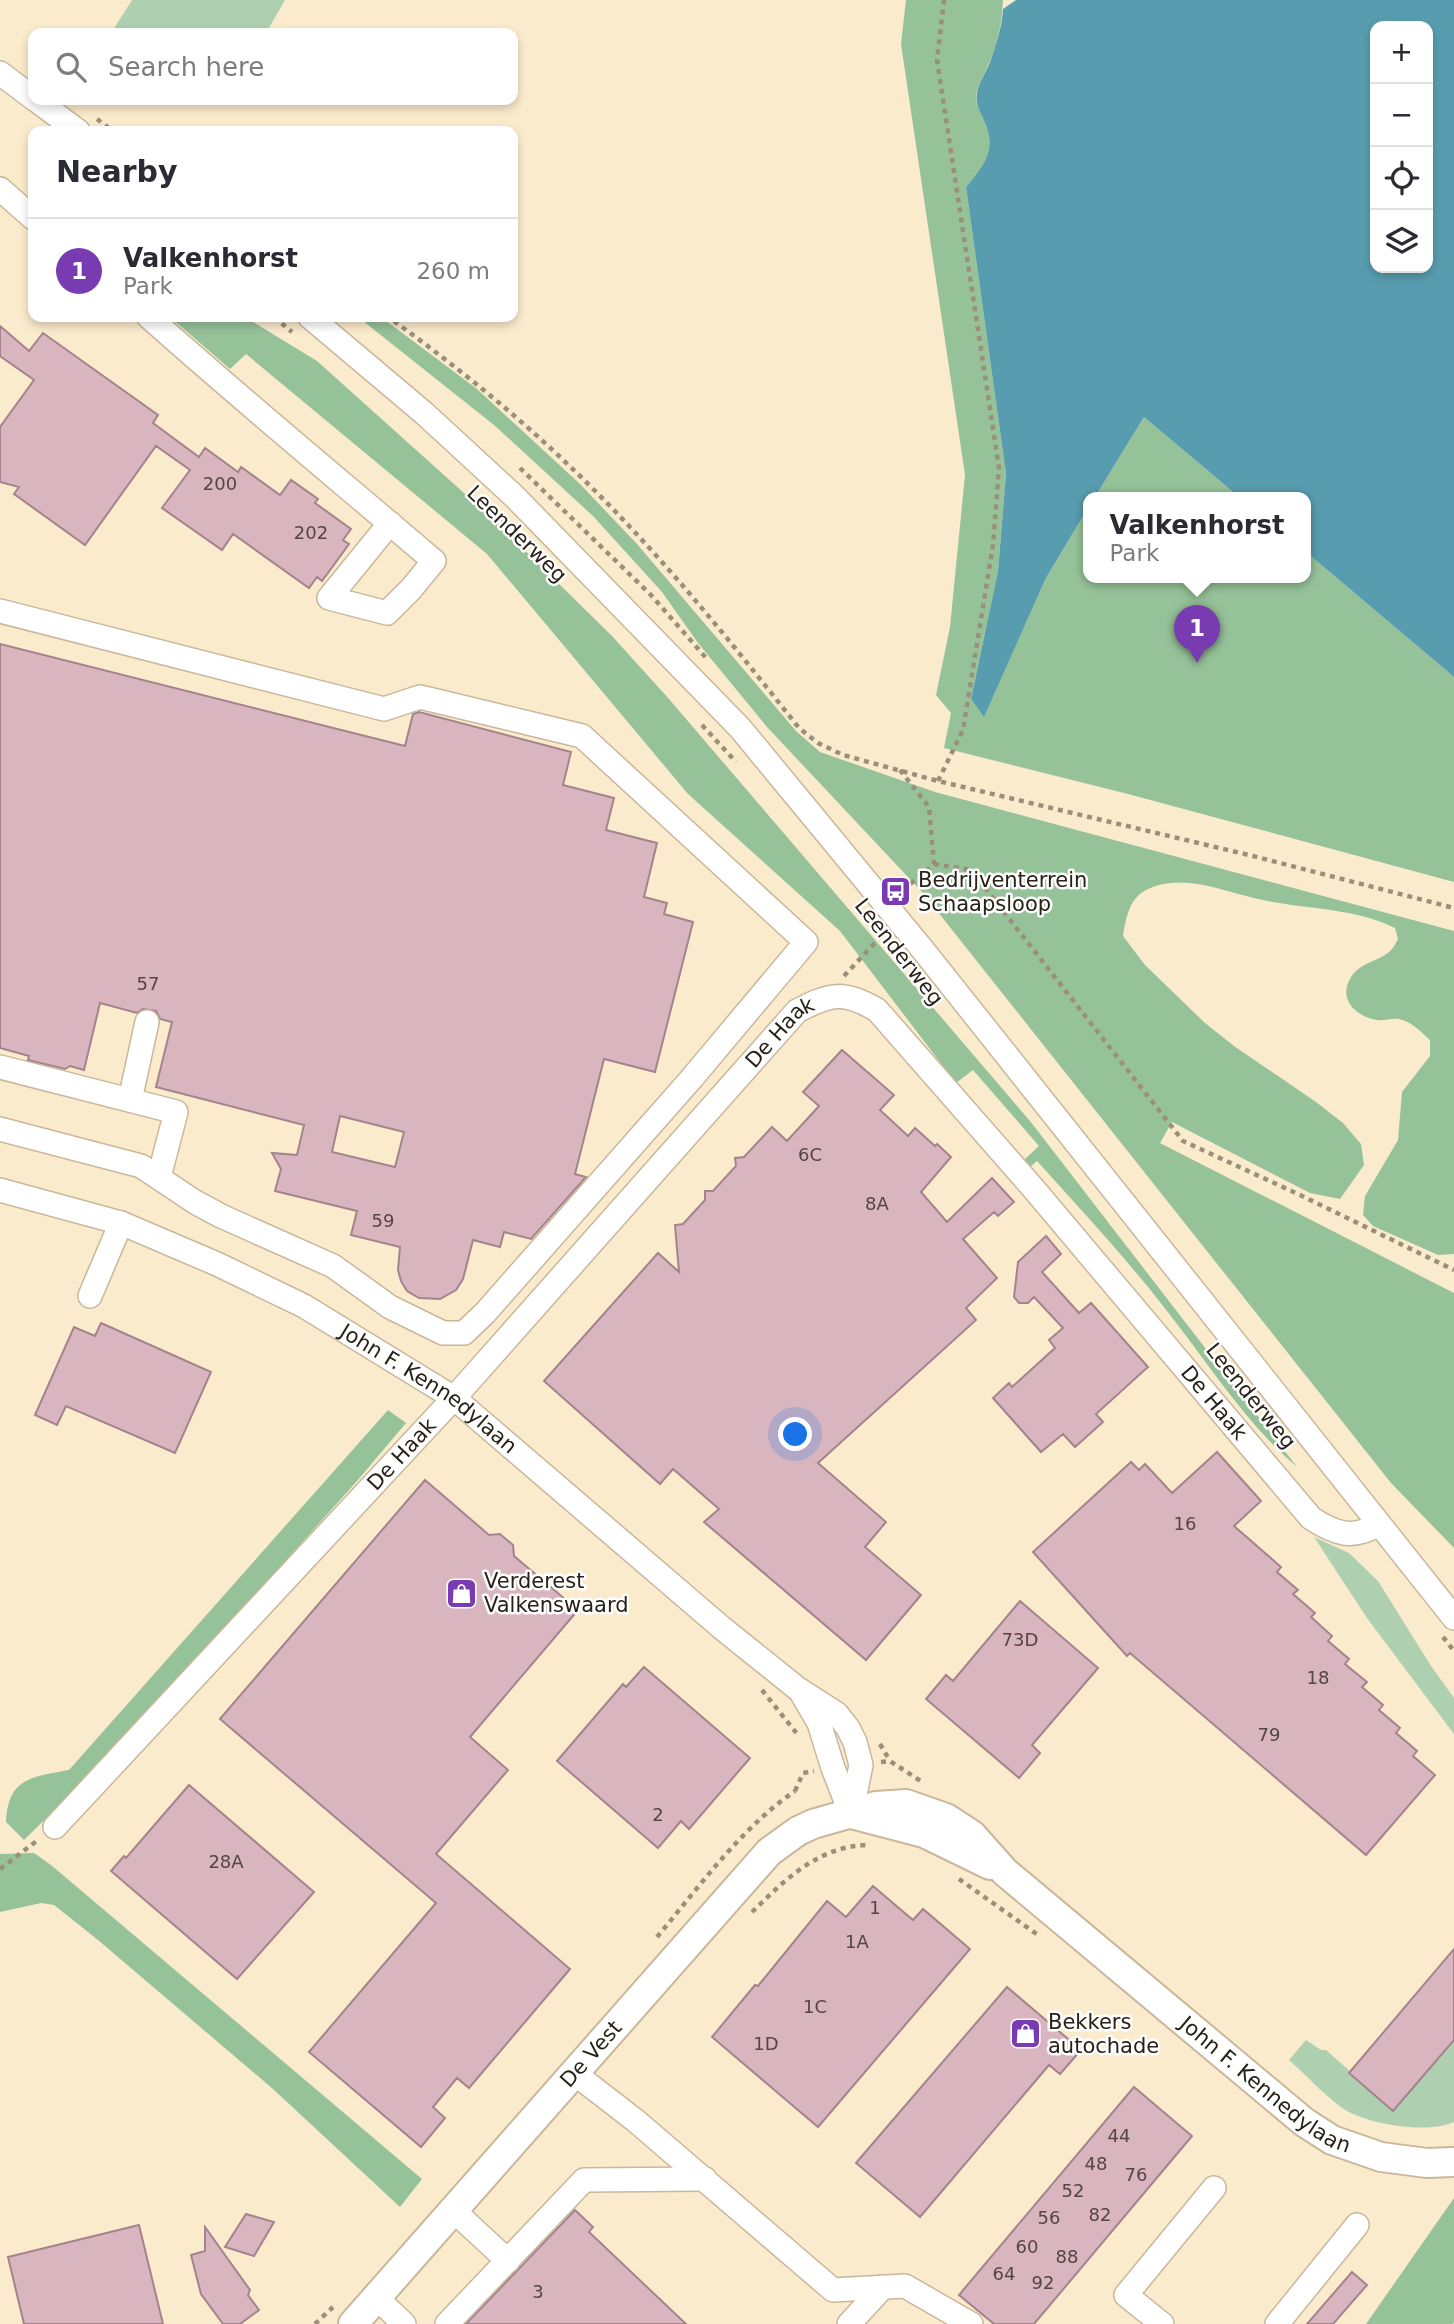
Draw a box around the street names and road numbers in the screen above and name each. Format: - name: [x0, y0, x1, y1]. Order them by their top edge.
- street label: Leenderweg: [462, 481, 572, 587]
- street label: Leenderweg: [850, 894, 948, 1010]
- street label: De Haak: [740, 992, 819, 1073]
- street label: John F. Kennedylaan: [334, 1318, 522, 1458]
- street label: Leenderweg: [1201, 1338, 1301, 1454]
- street label: De Haak: [1176, 1361, 1252, 1445]
- street label: De Haak: [362, 1413, 441, 1495]
- street label: John F. Kennedylaan: [1174, 2010, 1354, 2158]
- street label: De Vest: [555, 2016, 627, 2092]

